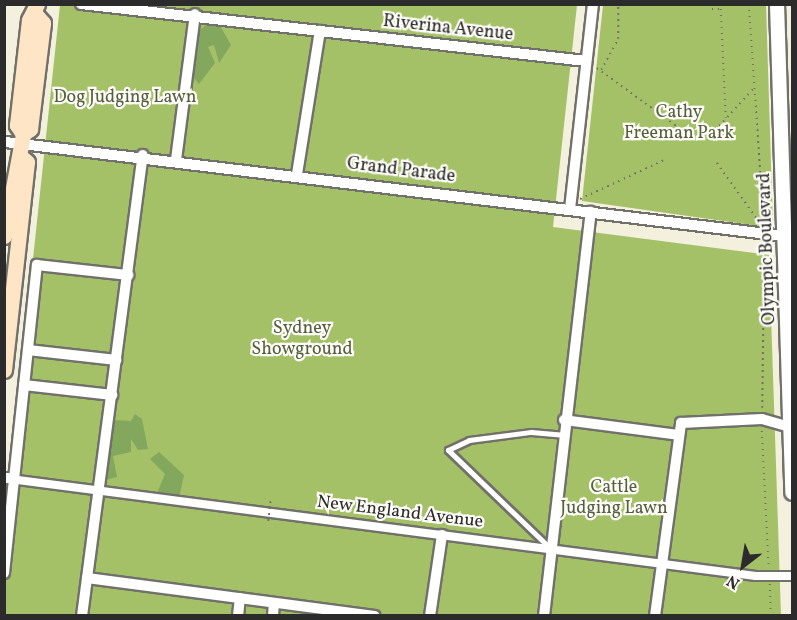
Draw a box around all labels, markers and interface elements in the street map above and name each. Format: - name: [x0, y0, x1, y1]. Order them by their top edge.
- street label: Riverina Avenue: [382, 11, 514, 47]
- park label: Dog Judging Lawn: [53, 87, 197, 109]
- park label: Cathy Freeman Park: [624, 103, 734, 146]
- street label: Grand Parade: [346, 154, 456, 188]
- street label: Olympic Boulevard: [755, 172, 781, 326]
- park label: Sydney Showground: [251, 319, 353, 362]
- park label: Cattle Judging Lawn: [560, 478, 668, 520]
- street label: New England Avenue: [315, 492, 485, 534]
- north arrow: [713, 536, 773, 596]
- text: N: [723, 569, 744, 594]

